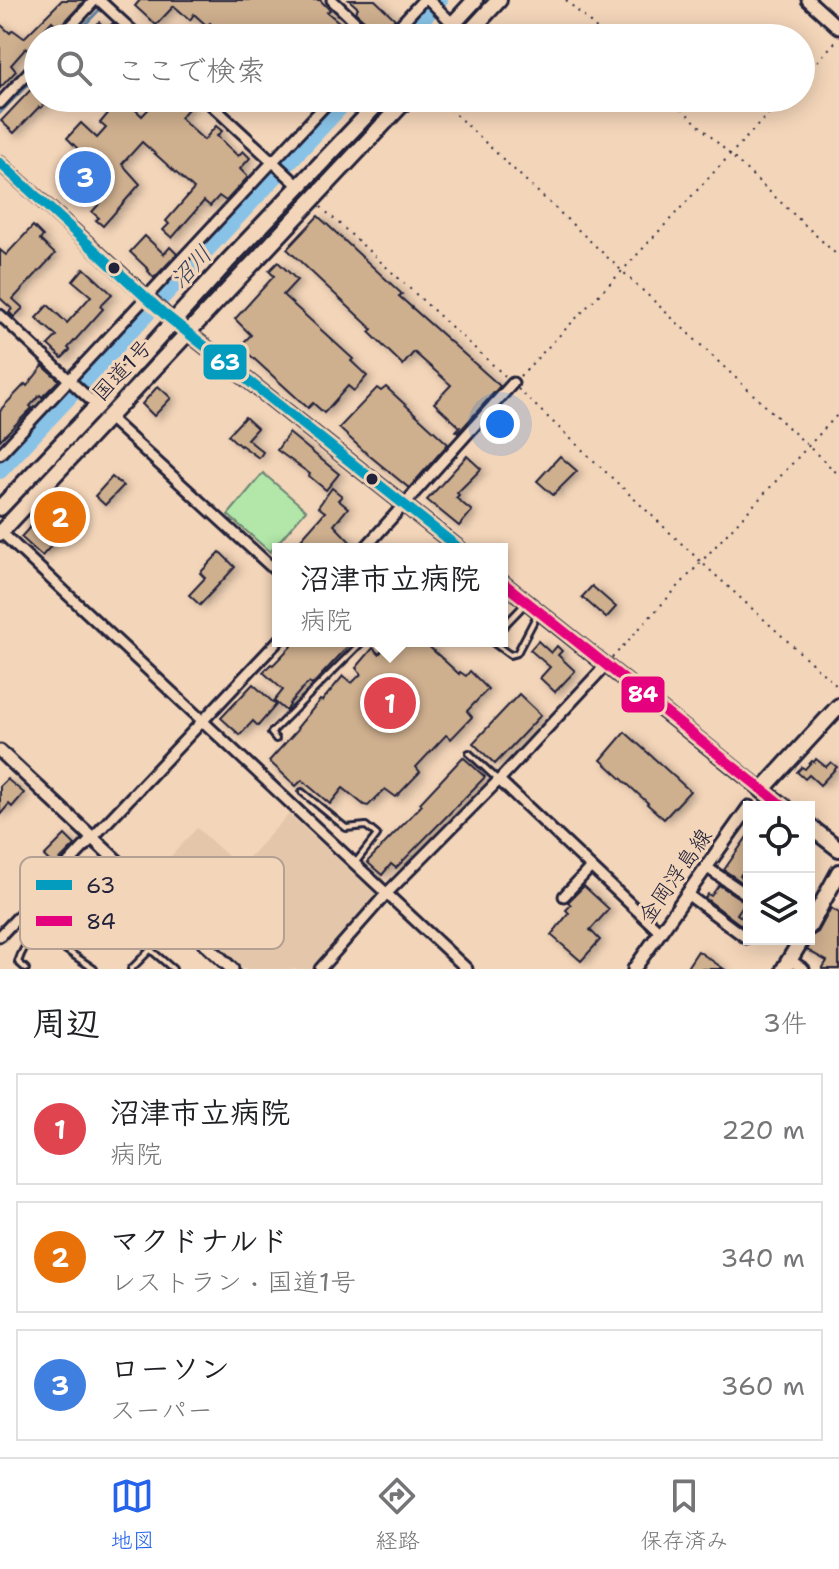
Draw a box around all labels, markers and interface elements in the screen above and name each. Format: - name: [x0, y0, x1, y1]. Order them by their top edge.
- search box: [24, 24, 815, 112]
- icon: search: [52, 46, 96, 90]
- text: ここで検索: [116, 50, 266, 91]
- pin: 3: [59, 147, 111, 207]
- water label: 沼川: [163, 239, 219, 295]
- unlabelled marker: [106, 260, 122, 276]
- street label: 国道1号: [86, 333, 158, 407]
- line badge: 63: [202, 343, 248, 381]
- text: 63: [210, 348, 240, 377]
- your location: [480, 404, 520, 444]
- unlabelled marker: [364, 471, 380, 487]
- pin: 2: [34, 487, 86, 547]
- popup: [272, 543, 508, 647]
- text: 沼津市立病院: [300, 558, 480, 599]
- text: 病院: [300, 602, 352, 637]
- pin: 1: [364, 673, 416, 733]
- line badge: 84: [620, 675, 666, 714]
- text: 84: [628, 680, 659, 709]
- map controls: [743, 801, 815, 945]
- button: locate: [743, 801, 815, 873]
- street label: 金岡浮島線: [632, 823, 718, 929]
- legend: [20, 857, 284, 949]
- text: 63: [86, 871, 115, 900]
- button: layers: [743, 873, 815, 945]
- text: 84: [86, 907, 116, 936]
- text: 周辺: [32, 1000, 100, 1046]
- text: 3件: [763, 1005, 807, 1040]
- text: 沼津市立病院: [110, 1092, 290, 1133]
- text: 1: [54, 1112, 66, 1147]
- text: 220 m: [721, 1112, 805, 1147]
- text: 病院: [110, 1136, 162, 1171]
- text: マクドナルド: [110, 1220, 289, 1261]
- text: 2: [51, 1240, 69, 1275]
- text: 340 m: [720, 1240, 805, 1275]
- text: レストラン · 国道1号: [110, 1264, 356, 1299]
- text: ローソン: [110, 1348, 230, 1389]
- text: 3: [51, 1368, 69, 1403]
- text: 360 m: [720, 1368, 805, 1403]
- text: スーパー: [110, 1392, 213, 1427]
- tab: 地図: [110, 1474, 155, 1555]
- tab: 経路: [375, 1474, 420, 1555]
- tab: 保存済み: [640, 1474, 729, 1555]

